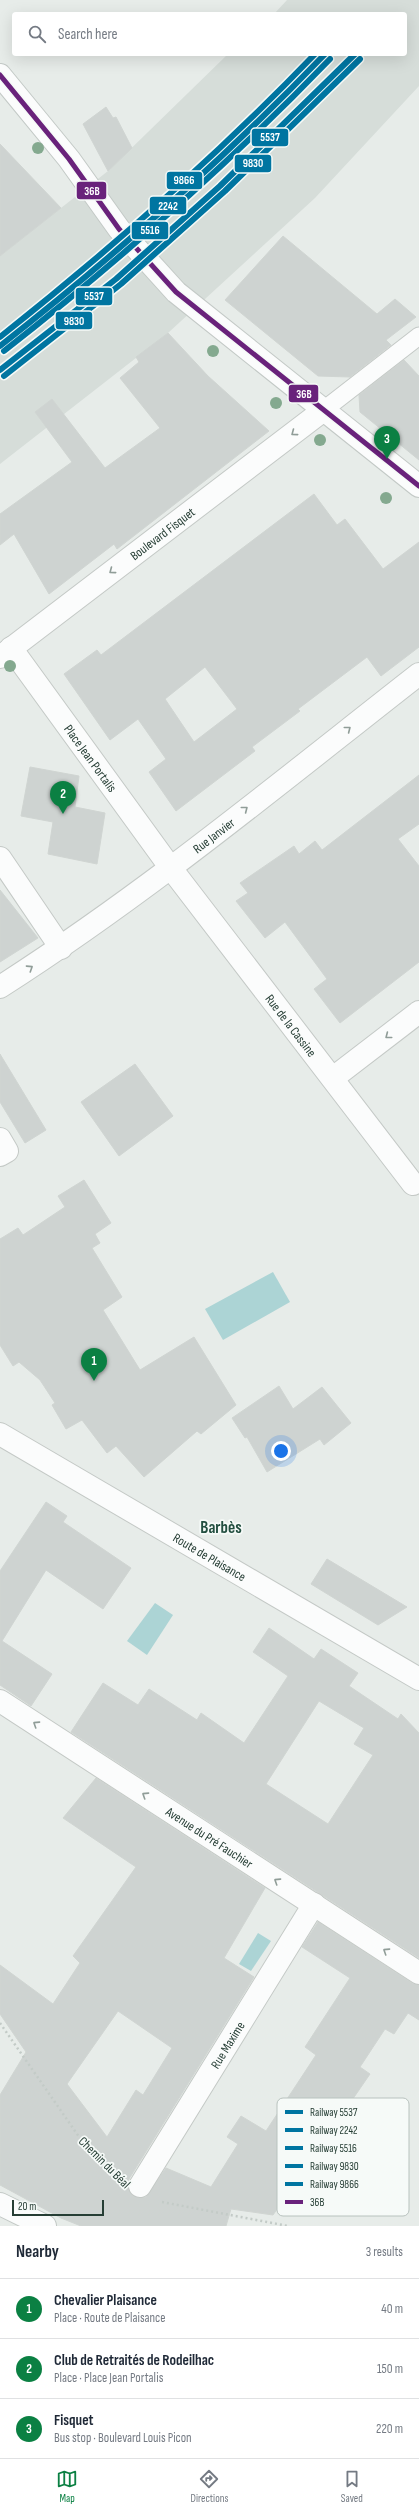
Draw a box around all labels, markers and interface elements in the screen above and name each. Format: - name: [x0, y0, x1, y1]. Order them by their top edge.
- search box: [12, 12, 407, 56]
- icon: search: [26, 23, 48, 45]
- text: Search here: [58, 25, 118, 44]
- line badge: 5537: [251, 128, 289, 147]
- text: 5537: [260, 131, 280, 144]
- line badge: 9830: [234, 154, 272, 173]
- text: 9830: [243, 157, 263, 170]
- line badge: 9866: [166, 171, 203, 190]
- text: 9866: [174, 174, 194, 187]
- line badge: 36B: [76, 181, 107, 200]
- text: 36B: [84, 185, 100, 198]
- line badge: 2242: [149, 196, 187, 215]
- text: 2242: [158, 200, 178, 213]
- line badge: 5516: [131, 221, 169, 240]
- text: 5516: [140, 224, 160, 237]
- line badge: 5537: [75, 287, 113, 306]
- text: 5537: [84, 290, 104, 303]
- line badge: 9830: [55, 311, 93, 330]
- text: 9830: [64, 315, 84, 328]
- line badge: 36B: [288, 384, 319, 403]
- text: 36B: [296, 388, 312, 401]
- pin: 3: [374, 426, 400, 459]
- one-way arrow: [291, 428, 298, 435]
- street label: Boulevard Fisquet: [127, 504, 198, 564]
- one-way arrow: [110, 566, 117, 573]
- street label: Place Jean Portalis: [60, 722, 120, 796]
- one-way arrow: [343, 727, 350, 734]
- pin: 2: [50, 781, 76, 814]
- one-way arrow: [241, 807, 248, 814]
- street label: Rue Janvier: [190, 815, 238, 857]
- one-way arrow: [26, 965, 33, 972]
- street label: Rue de la Cassine: [261, 991, 320, 1060]
- one-way arrow: [386, 1031, 393, 1038]
- pin: 1: [81, 1348, 107, 1381]
- your location: [271, 1441, 291, 1461]
- district label: Barbès: [200, 1518, 242, 1538]
- street label: Route de Plaisance: [170, 1530, 249, 1585]
- one-way arrow: [33, 1722, 40, 1729]
- one-way arrow: [142, 1792, 149, 1800]
- street label: Avenue du Pré Fauchier: [162, 1803, 256, 1872]
- one-way arrow: [275, 1878, 282, 1885]
- one-way arrow: [383, 1949, 390, 1956]
- street label: Rue Maxime: [207, 2019, 249, 2072]
- legend: [277, 2098, 409, 2216]
- text: Railway 5537: [310, 2106, 358, 2119]
- text: Railway 2242: [310, 2124, 358, 2137]
- street label: Chemin du Béal: [75, 2133, 134, 2192]
- text: Railway 5516: [310, 2142, 357, 2155]
- text: Railway 9830: [310, 2160, 359, 2173]
- text: Railway 9866: [310, 2178, 359, 2191]
- text: 36B: [310, 2196, 324, 2209]
- scale bar: [12, 2198, 104, 2217]
- text: 20 m: [18, 2200, 36, 2213]
- text: Nearby: [16, 2242, 59, 2262]
- text: 3 results: [366, 2244, 403, 2260]
- text: Chevalier Plaisance: [54, 2291, 157, 2310]
- text: 1: [26, 2301, 32, 2317]
- text: 40 m: [381, 2301, 403, 2317]
- text: Place · Route de Plaisance: [54, 2310, 165, 2326]
- text: Club de Retraités de Rodeilhac: [54, 2351, 214, 2370]
- text: 2: [26, 2361, 32, 2377]
- text: 150 m: [377, 2361, 403, 2377]
- text: Place · Place Jean Portalis: [54, 2370, 163, 2386]
- text: Fisquet: [54, 2411, 94, 2430]
- text: 3: [26, 2421, 32, 2437]
- text: 220 m: [376, 2421, 403, 2437]
- text: Bus stop · Boulevard Louis Picon: [54, 2430, 192, 2446]
- tab: Map: [56, 2468, 78, 2505]
- tab: Directions: [191, 2468, 228, 2505]
- tab: Saved: [341, 2468, 363, 2505]

